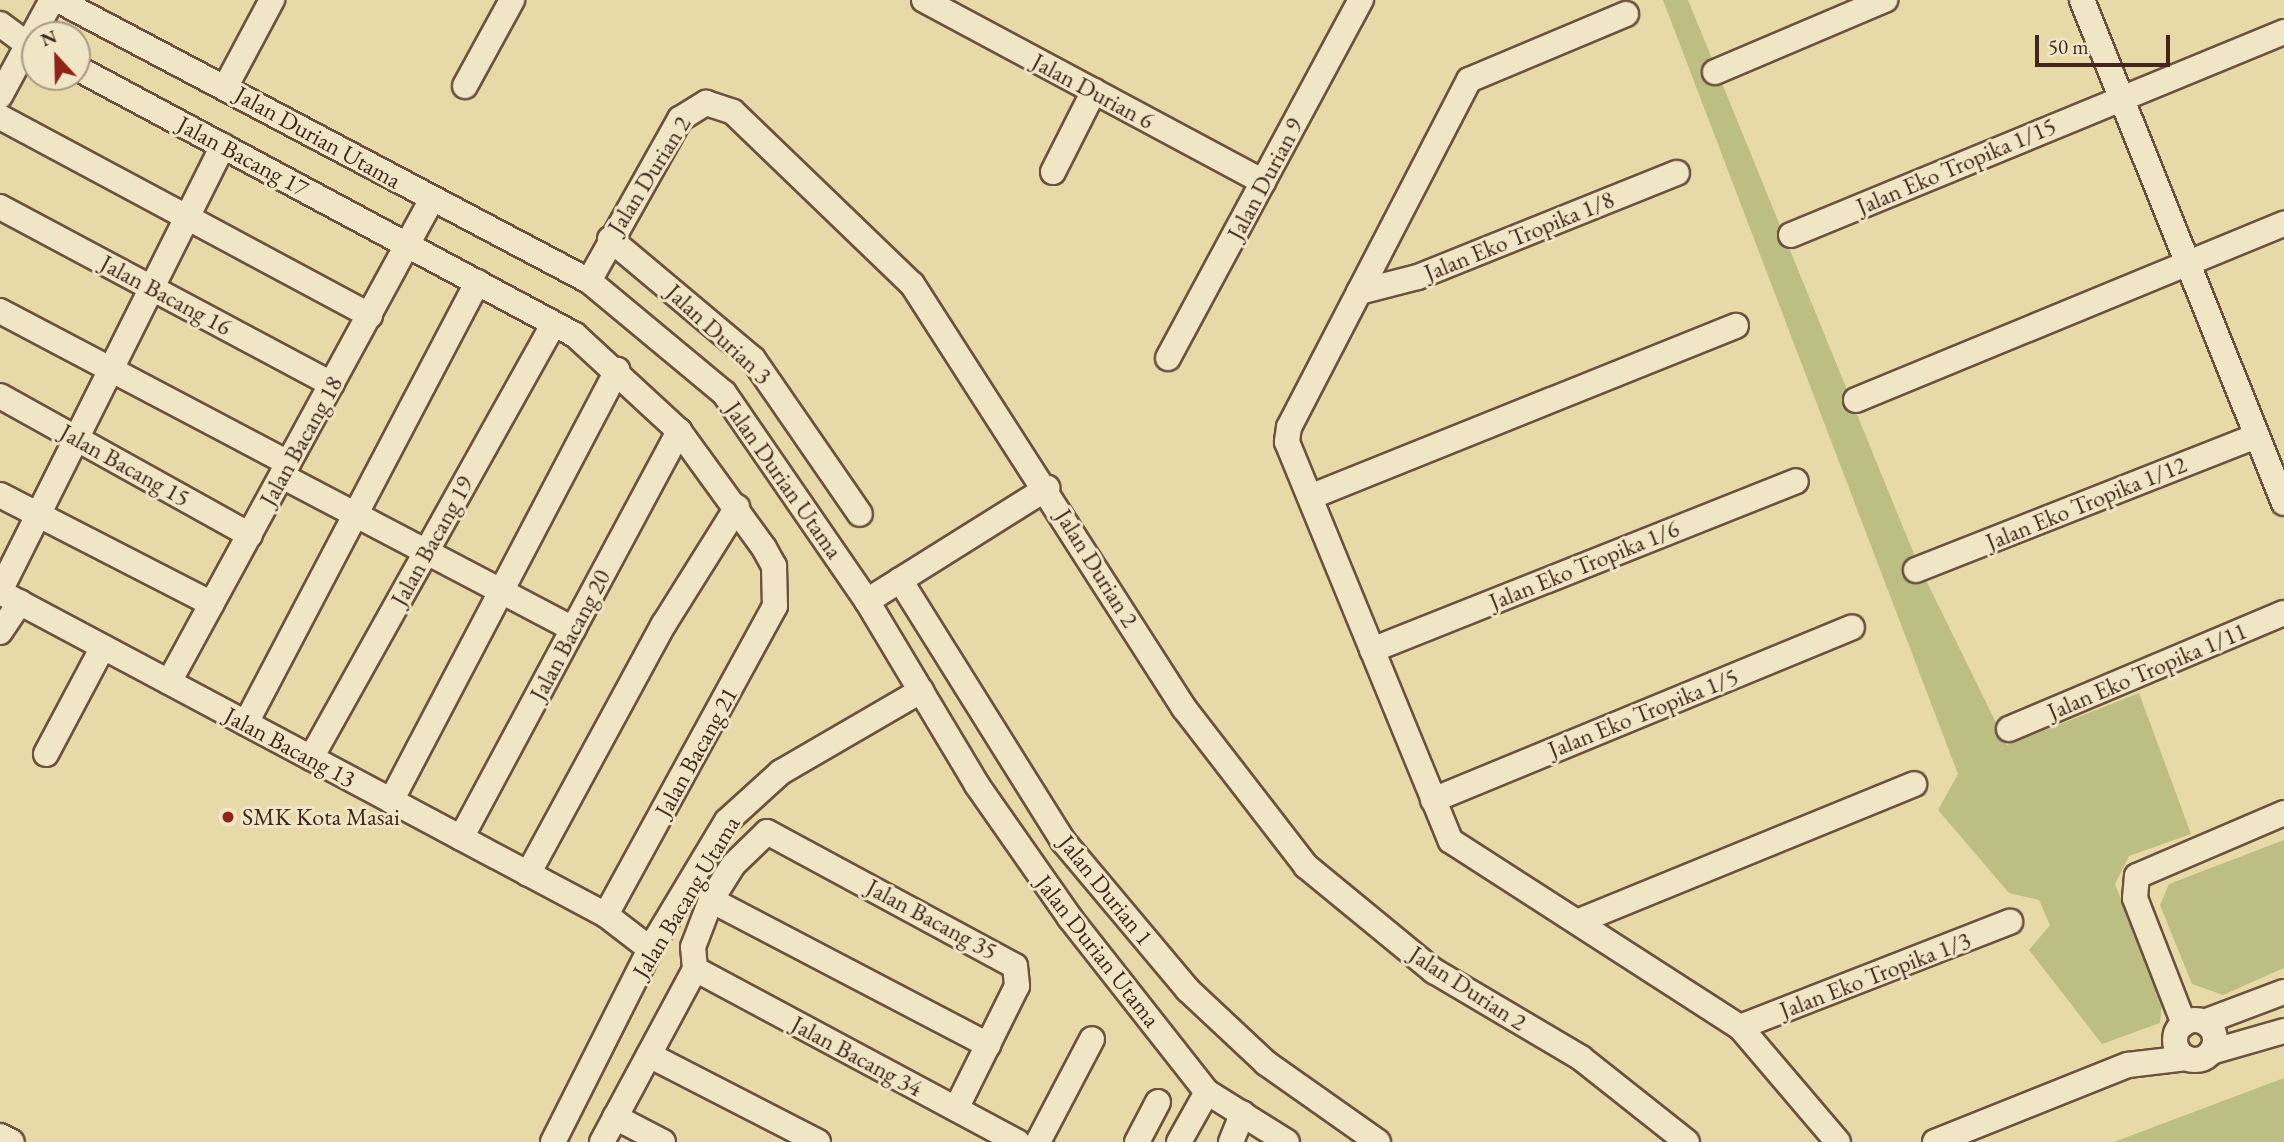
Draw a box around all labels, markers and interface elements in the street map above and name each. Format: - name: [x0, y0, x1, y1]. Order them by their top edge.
- north arrow: [21, 21, 91, 91]
- scale bar: [2039, 21, 2174, 65]
- text: N: [37, 23, 61, 52]
- text: 50 m: [2048, 33, 2089, 60]
- street label: Jalan Durian 6: [1027, 47, 1159, 135]
- street label: Jalan Durian Utama: [230, 79, 406, 195]
- street label: Jalan Bacang 17: [173, 109, 313, 203]
- street label: Jalan Durian 2: [601, 111, 697, 239]
- street label: Jalan Eko Tropika 1/15: [1852, 111, 2060, 221]
- street label: Jalan Durian 9: [1221, 113, 1309, 245]
- street label: Jalan Eko Tropika 1/8: [1420, 185, 1618, 287]
- street label: Jalan Bacang 16: [96, 248, 236, 342]
- street label: Jalan Durian 3: [660, 278, 778, 390]
- street label: Jalan Bacang 18: [253, 371, 349, 511]
- street label: Jalan Durian Utama: [719, 396, 849, 564]
- street label: Jalan Bacang 15: [55, 417, 195, 513]
- street label: Jalan Eko Tropika 1/12: [1982, 450, 2190, 556]
- street label: Jalan Bacang 19: [384, 471, 480, 611]
- street label: Jalan Durian 2: [1049, 504, 1145, 632]
- street label: Jalan Eko Tropika 1/6: [1485, 514, 1683, 616]
- street label: Jalan Bacang 20: [523, 565, 617, 705]
- street label: Jalan Eko Tropika 1/11: [2043, 616, 2251, 726]
- street label: Jalan Eko Tropika 1/5: [1544, 662, 1742, 764]
- street label: Jalan Bacang 21: [648, 682, 744, 822]
- street label: Jalan Bacang 13: [220, 700, 360, 794]
- place label: SMK Kota Masai: [242, 803, 400, 831]
- marker: SMK Kota Masai: [220, 809, 236, 825]
- street label: Jalan Bacang Utama: [626, 811, 746, 983]
- street label: Jalan Durian 1: [1053, 829, 1159, 951]
- street label: Jalan Durian Utama: [1030, 869, 1166, 1033]
- street label: Jalan Bacang 35: [862, 872, 1002, 966]
- street label: Jalan Eko Tropika 1/3: [1775, 925, 1975, 1025]
- street label: Jalan Durian 2: [1404, 939, 1532, 1037]
- street label: Jalan Bacang 34: [787, 1009, 927, 1103]

